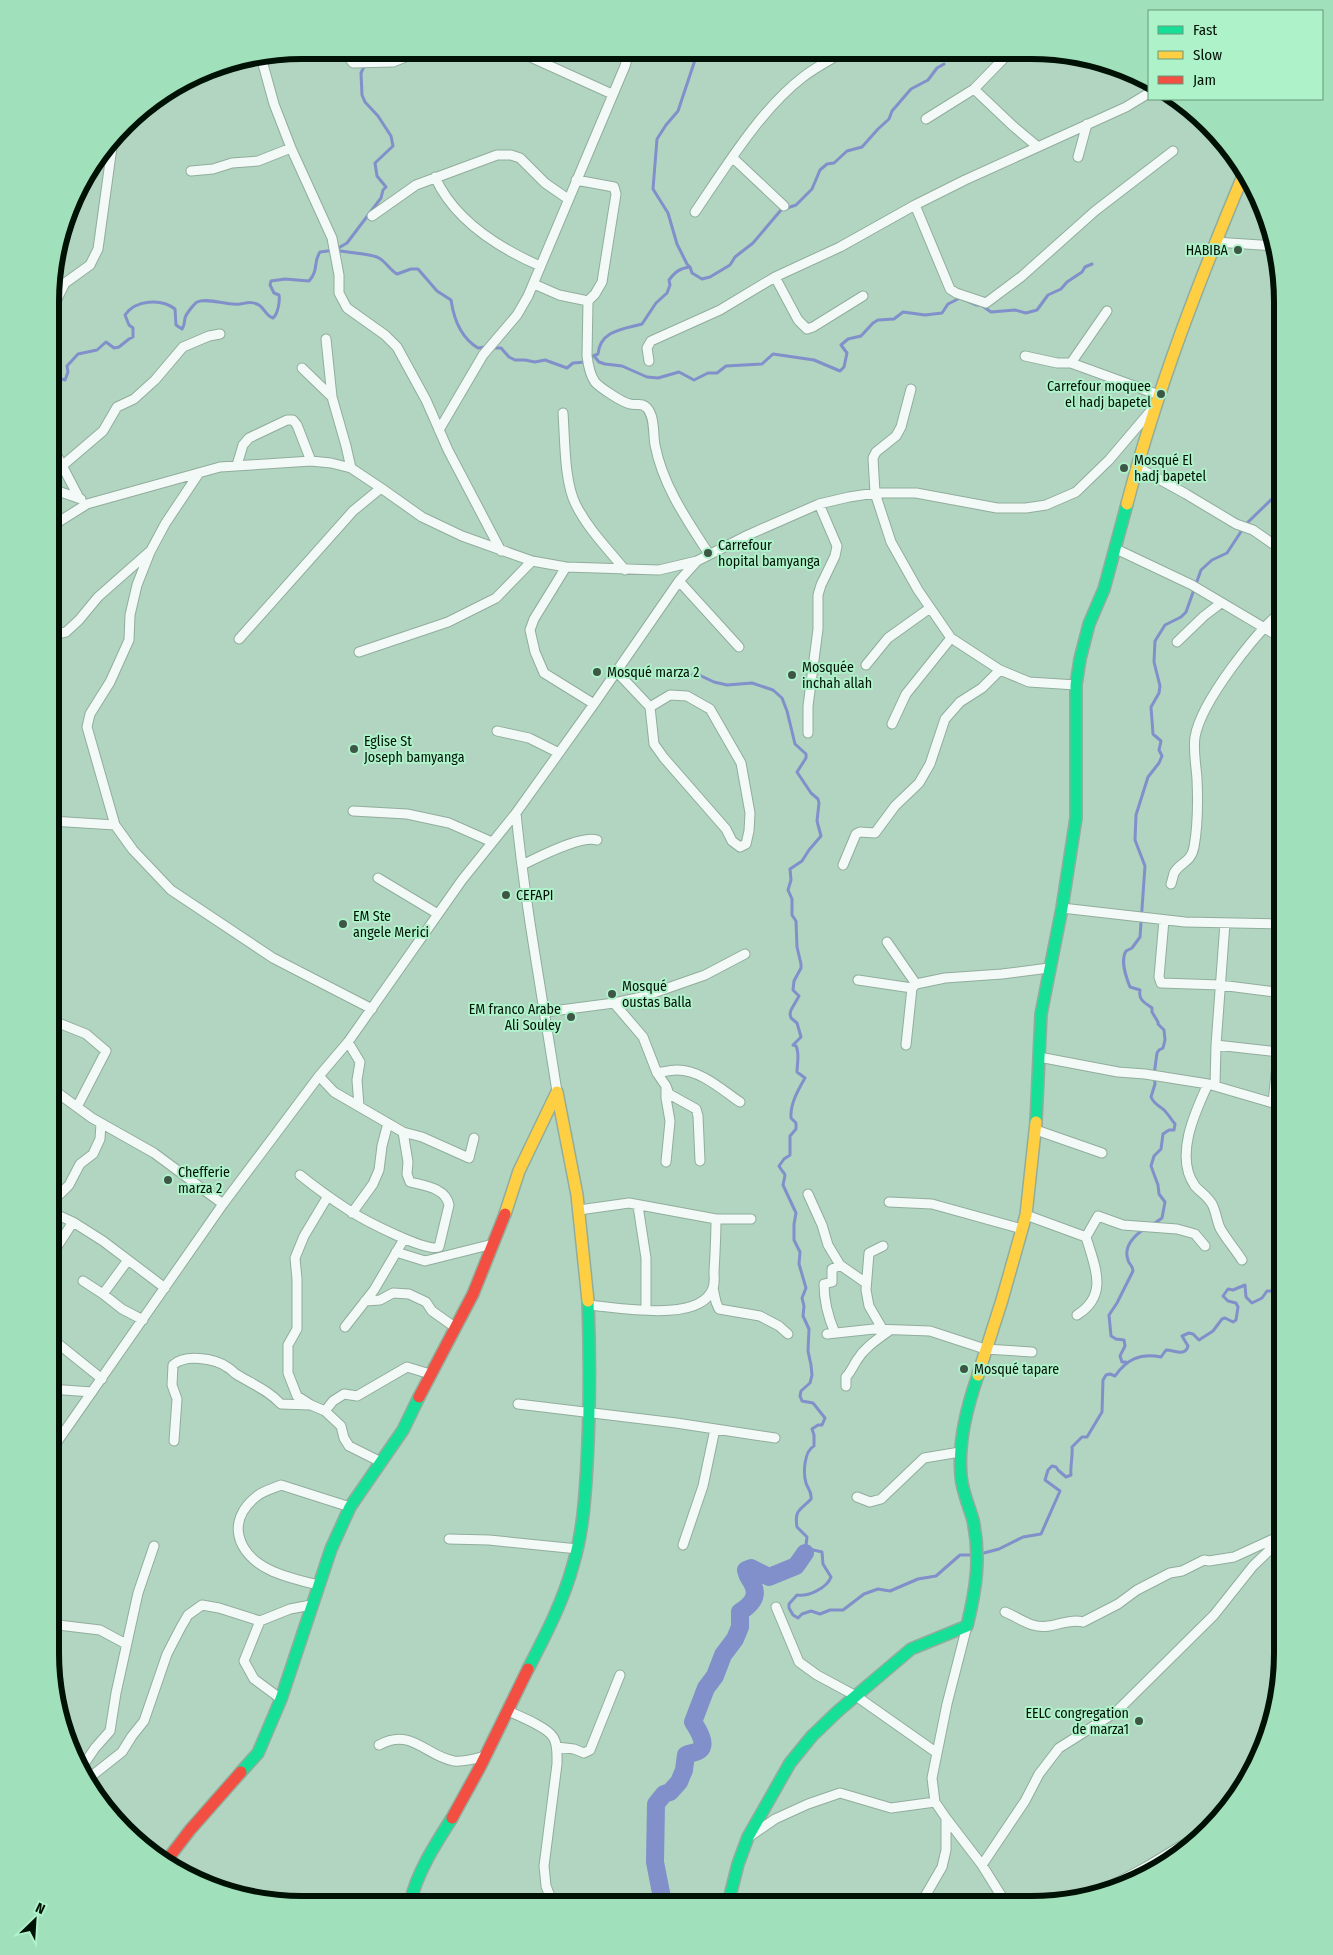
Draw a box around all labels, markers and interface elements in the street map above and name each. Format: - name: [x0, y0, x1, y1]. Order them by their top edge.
- legend: [1148, 10, 1323, 100]
- text: Fast: [1193, 21, 1217, 39]
- text: Slow: [1193, 46, 1222, 64]
- text: Jam: [1193, 71, 1216, 89]
- place label: HABIBA: [1186, 242, 1229, 259]
- marker: HABIBA: [1232, 244, 1244, 256]
- place label: Carrefour moquee el hadj bapetel: [1047, 378, 1151, 411]
- marker: Carrefour moquee el hadj bapetel: [1155, 388, 1167, 400]
- place label: Mosqué El hadj bapetel: [1134, 452, 1206, 485]
- marker: Mosqué El hadj bapetel: [1118, 462, 1130, 474]
- place label: Carrefour hopital bamyanga: [718, 537, 820, 570]
- marker: Carrefour hopital bamyanga: [702, 547, 714, 559]
- place label: Mosquée inchah allah: [802, 659, 872, 692]
- place label: Mosqué marza 2: [607, 664, 699, 681]
- marker: Mosqué marza 2: [591, 666, 603, 678]
- marker: Mosquée inchah allah: [786, 669, 798, 681]
- place label: Eglise St Joseph bamyanga: [364, 733, 465, 766]
- marker: Eglise St Joseph bamyanga: [348, 743, 360, 755]
- place label: CEFAPI: [516, 887, 553, 904]
- marker: CEFAPI: [500, 889, 512, 901]
- place label: EM Ste angele Merici: [353, 908, 429, 941]
- marker: EM Ste angele Merici: [337, 918, 349, 930]
- place label: Mosqué oustas Balla: [622, 978, 692, 1011]
- marker: Mosqué oustas Balla: [606, 988, 618, 1000]
- place label: EM franco Arabe Ali Souley: [469, 1001, 562, 1034]
- marker: EM franco Arabe Ali Souley: [565, 1011, 577, 1023]
- place label: Chefferie marza 2: [178, 1164, 230, 1197]
- marker: Chefferie marza 2: [162, 1174, 174, 1186]
- place label: Mosqué tapare: [974, 1361, 1059, 1378]
- marker: Mosqué tapare: [958, 1363, 970, 1375]
- place label: EELC congregation de marza1: [1025, 1705, 1129, 1738]
- marker: EELC congregation de marza1: [1133, 1715, 1145, 1727]
- north arrow: [10, 1895, 60, 1945]
- text: N: [33, 1899, 48, 1918]

